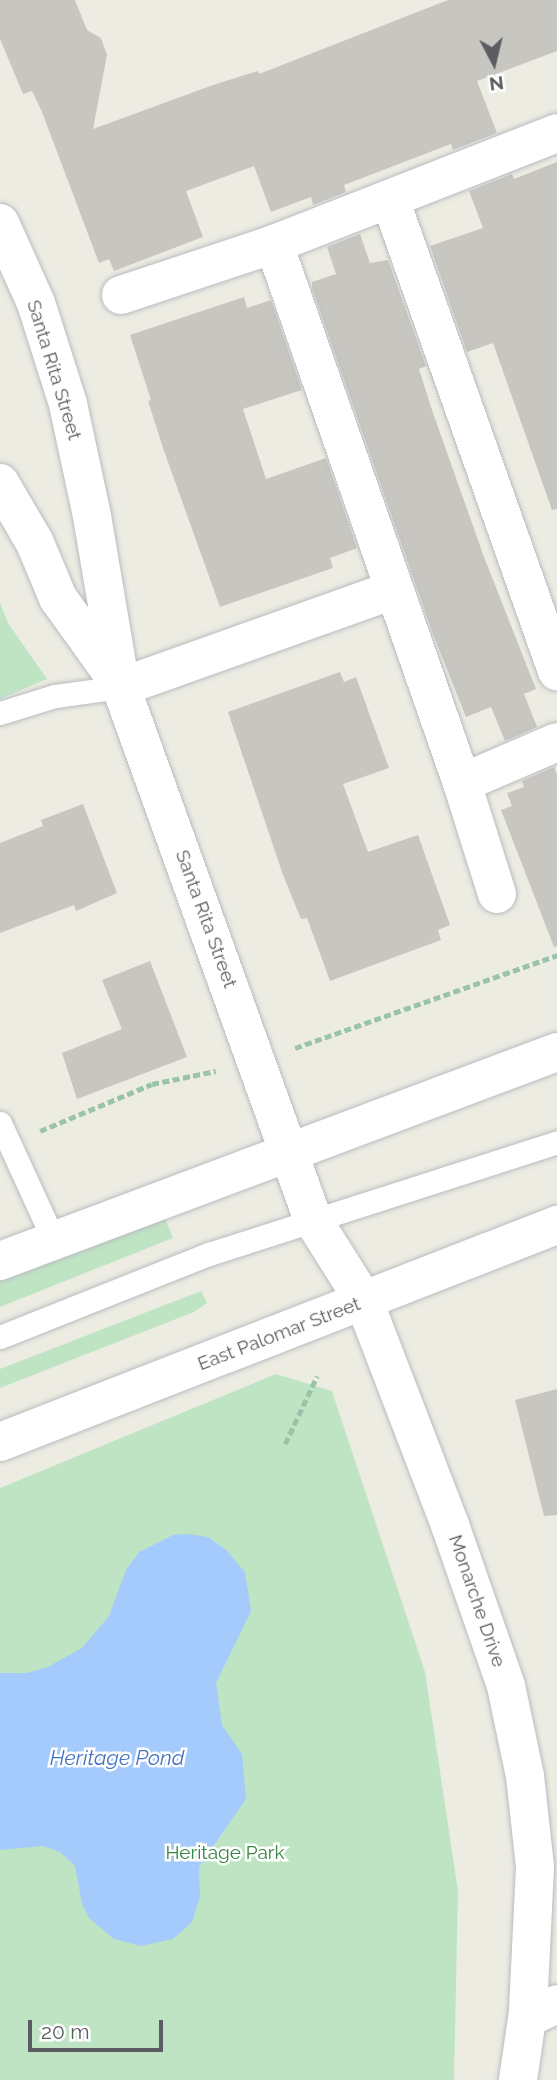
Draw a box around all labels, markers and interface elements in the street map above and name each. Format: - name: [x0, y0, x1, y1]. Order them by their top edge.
- north arrow: [459, 28, 529, 98]
- text: N: [488, 72, 505, 96]
- street label: Santa Rita Street: [22, 297, 86, 443]
- street label: Santa Rita Street: [170, 847, 242, 991]
- street label: East Palomar Street: [194, 1292, 364, 1376]
- street label: Monarche Drive: [444, 1532, 510, 1670]
- water label: Heritage Pond: [50, 1745, 184, 1771]
- park label: Heritage Park: [165, 1842, 285, 1864]
- scale bar: [32, 2007, 166, 2050]
- text: 20 m: [41, 2019, 89, 2044]

